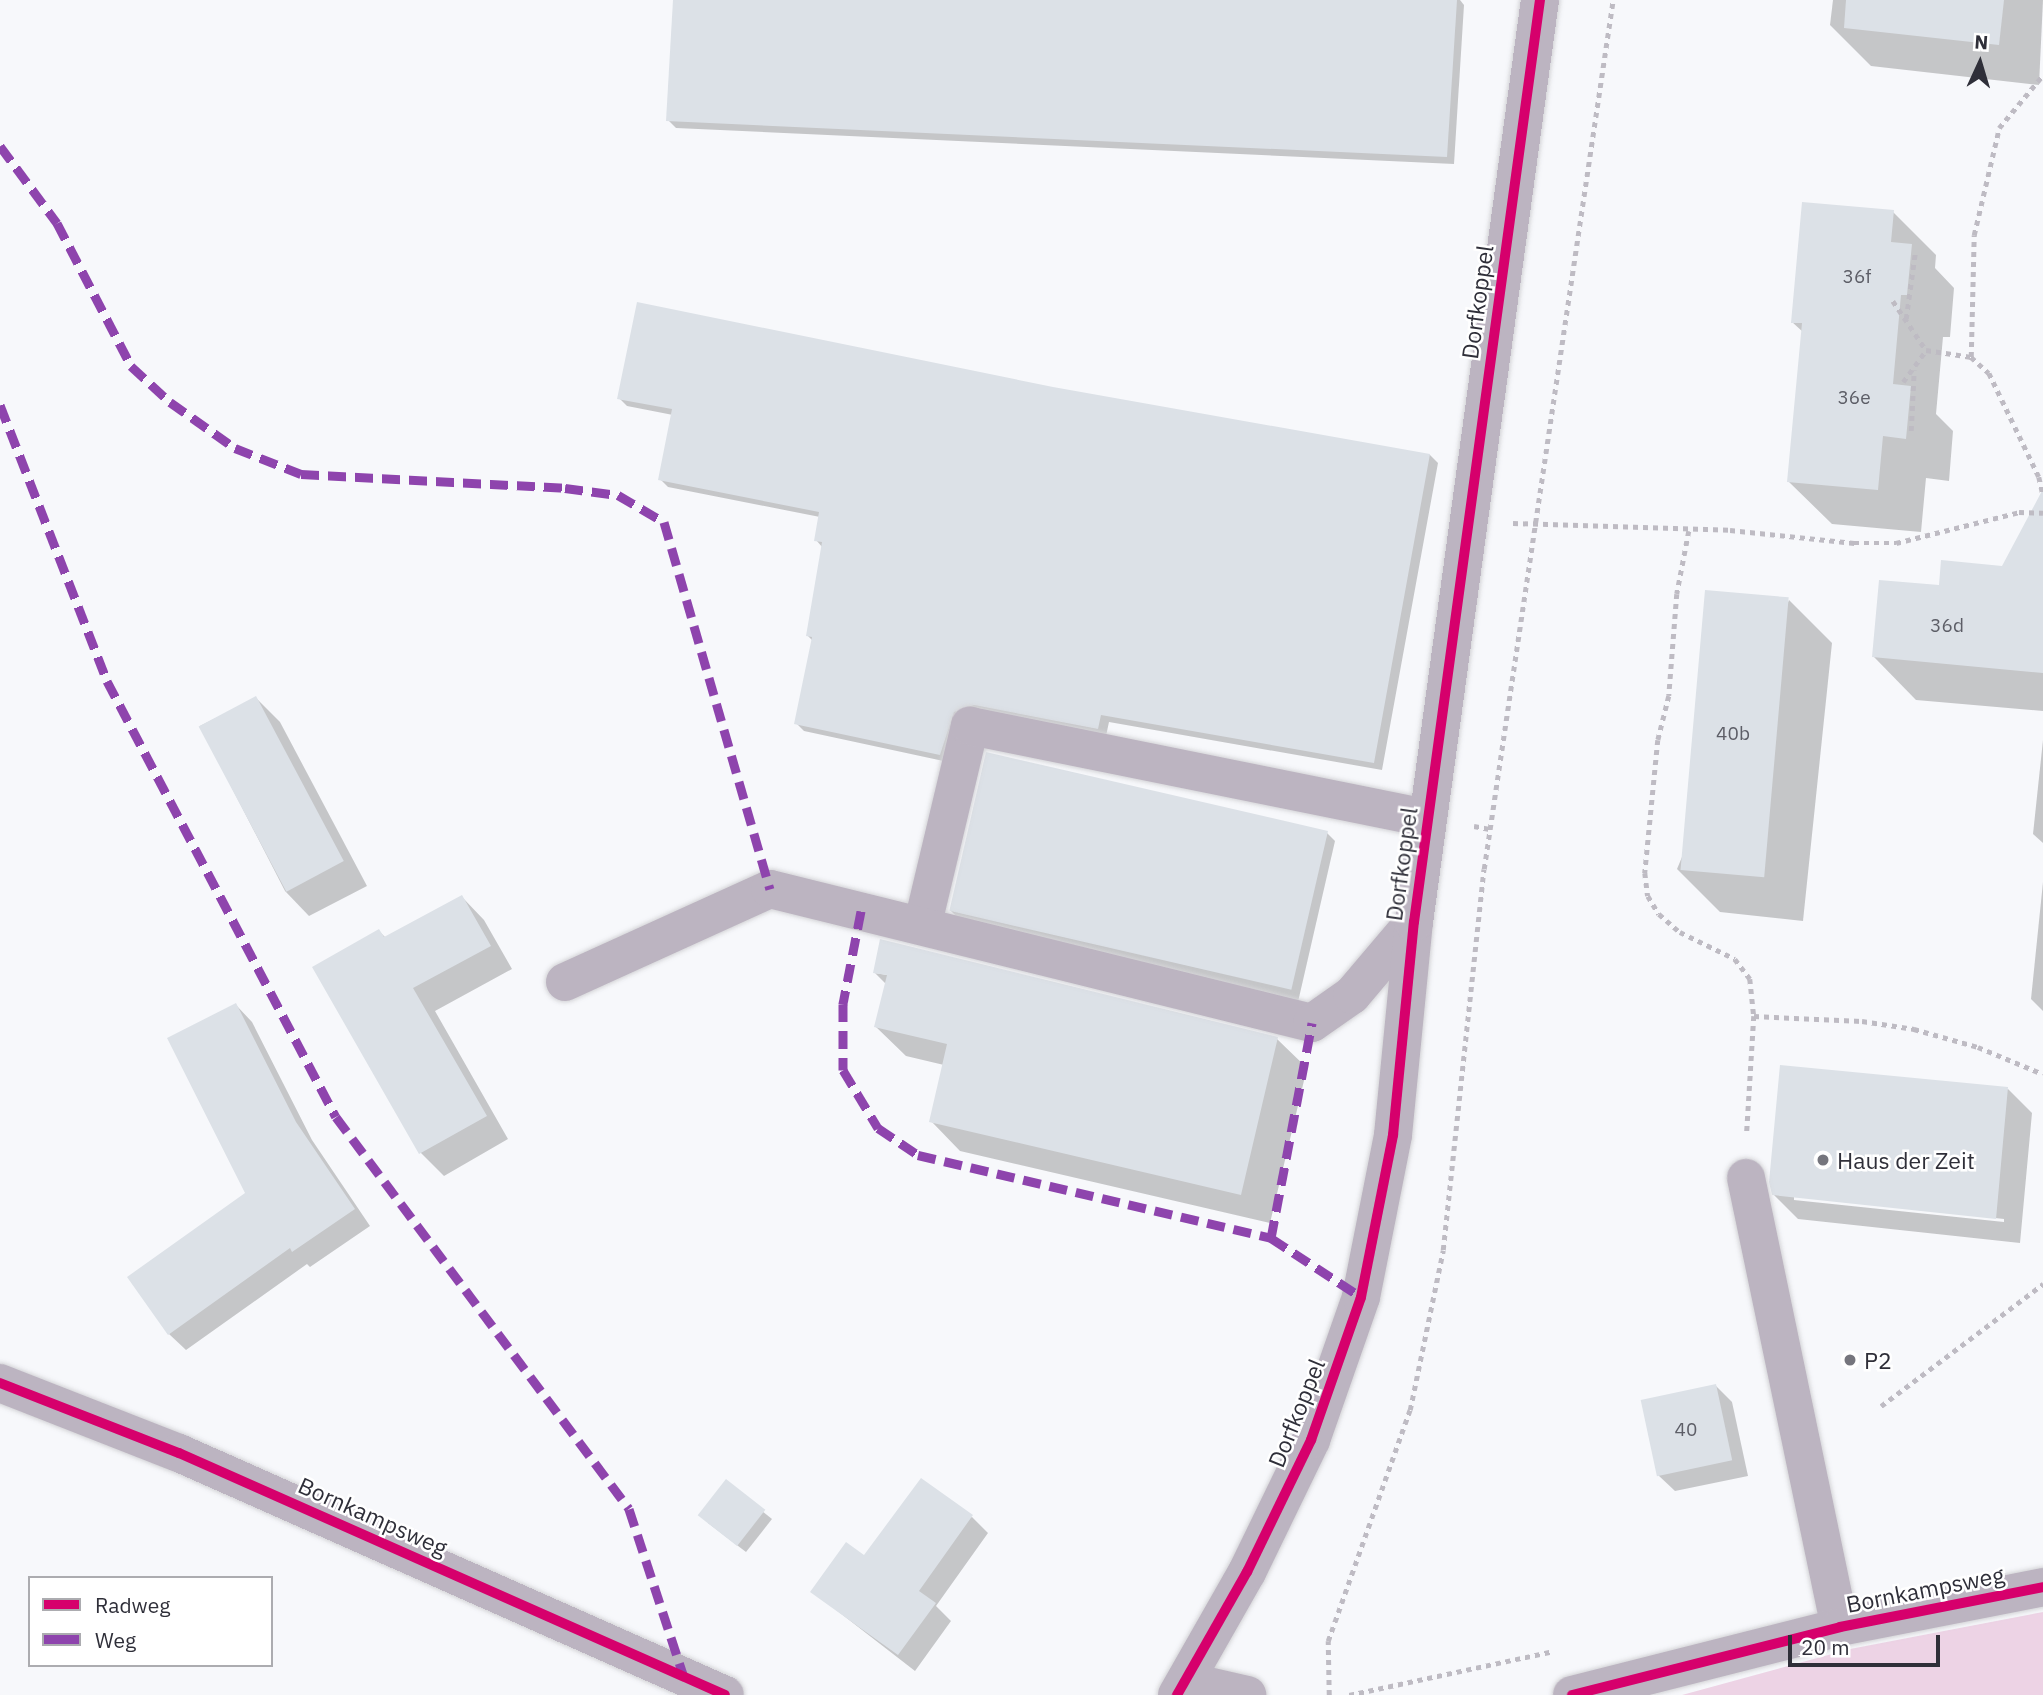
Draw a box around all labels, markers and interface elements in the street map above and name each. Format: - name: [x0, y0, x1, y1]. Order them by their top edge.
- north arrow: [1945, 28, 2015, 98]
- text: N: [1974, 30, 1989, 55]
- street label: Dorfkoppel: [1455, 243, 1499, 361]
- house number: 36f: [1843, 266, 1871, 288]
- house number: 36e: [1837, 387, 1871, 409]
- house number: 36d: [1930, 615, 1964, 637]
- house number: 40b: [1716, 723, 1750, 745]
- street label: Dorfkoppel: [1379, 805, 1423, 923]
- place label: Haus der Zeit: [1837, 1146, 1975, 1174]
- marker: Haus der Zeit: [1815, 1152, 1831, 1168]
- place label: P2: [1864, 1346, 1892, 1374]
- marker: P2: [1842, 1352, 1858, 1368]
- street label: Dorfkoppel: [1262, 1355, 1330, 1471]
- house number: 40: [1675, 1419, 1697, 1441]
- street label: Bornkampsweg: [294, 1471, 452, 1561]
- street label: Bornkampsweg: [1844, 1560, 2006, 1618]
- legend: [28, 1576, 273, 1667]
- text: Radweg: [95, 1591, 170, 1619]
- scale bar: [1791, 1622, 1943, 1666]
- text: Weg: [95, 1626, 136, 1654]
- text: 20 m: [1801, 1633, 1850, 1661]

